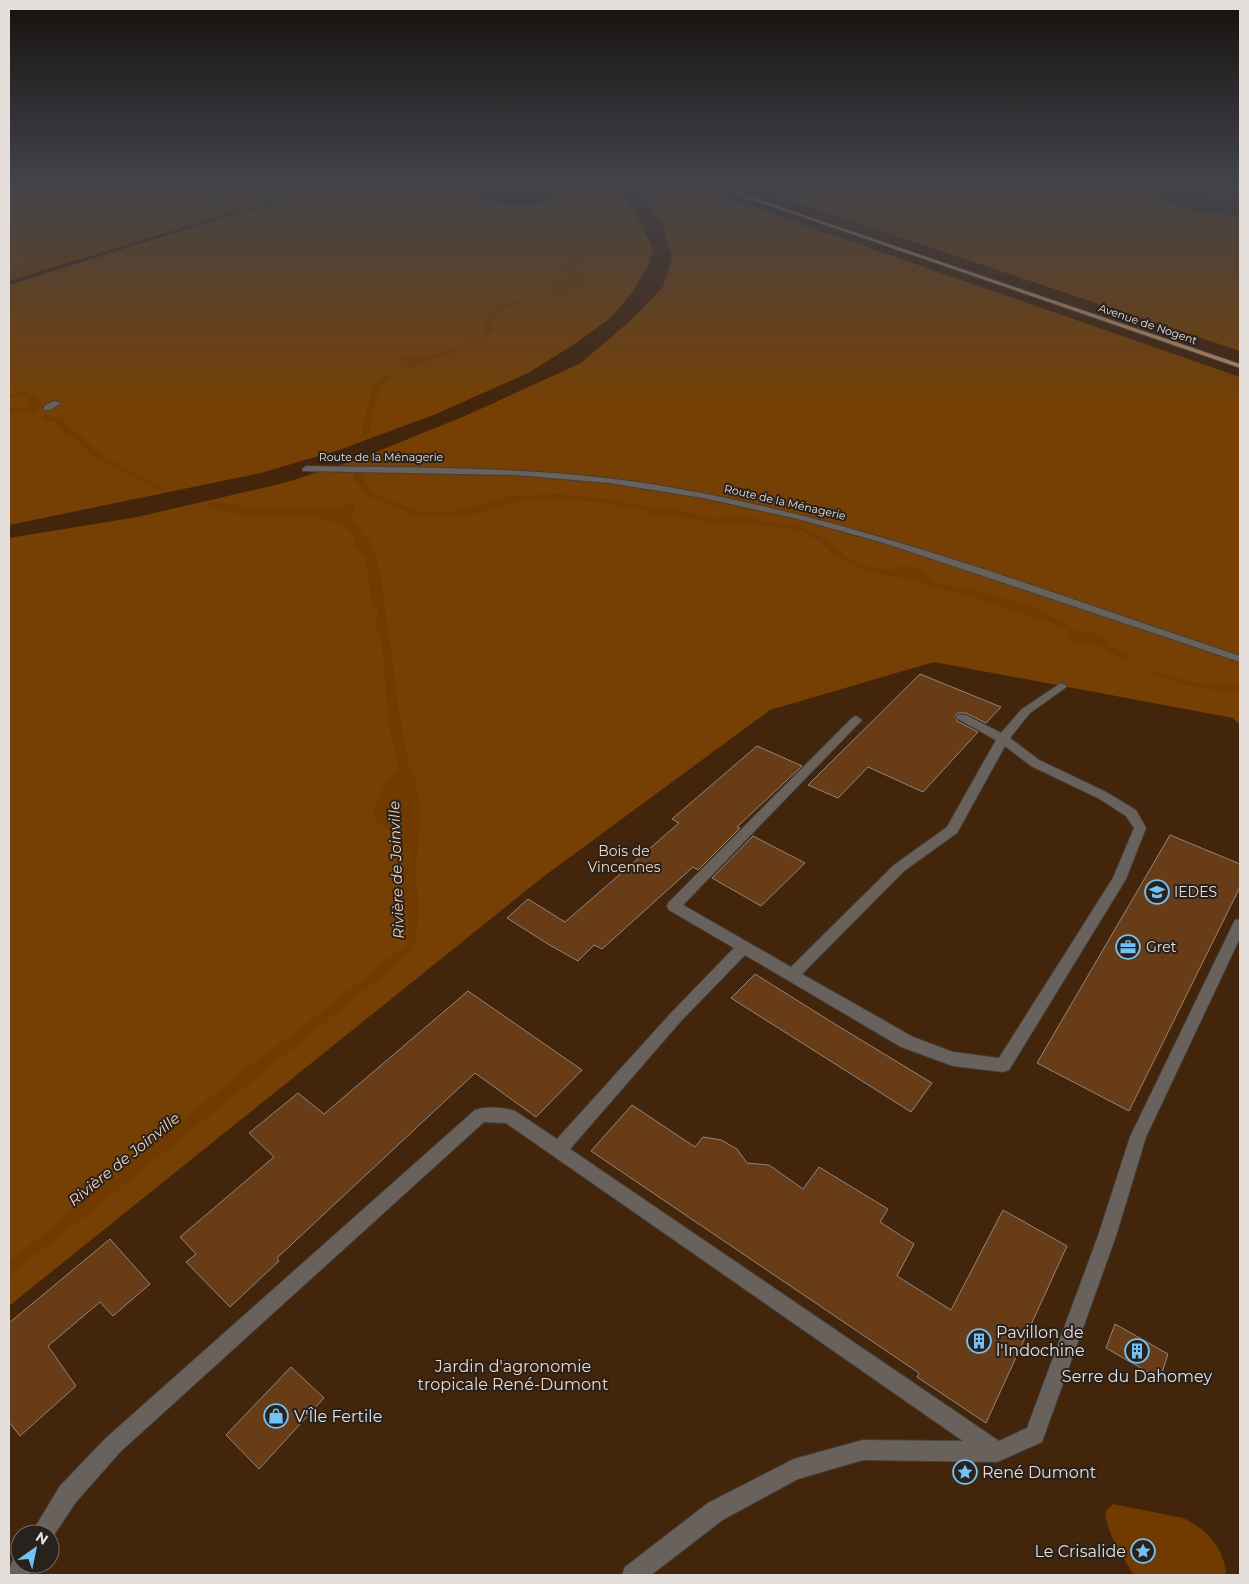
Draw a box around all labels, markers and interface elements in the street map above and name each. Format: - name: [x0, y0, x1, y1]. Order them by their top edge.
- street label: Avenue de Nogent: [1097, 301, 1200, 348]
- street label: Route de la Ménagerie: [319, 450, 444, 464]
- street label: Route de la Ménagerie: [723, 481, 848, 523]
- water label: Rivière de Joinville: [384, 801, 408, 939]
- park label: Bois de Vincennes: [587, 842, 661, 876]
- school or university icon: IEDES: [1144, 879, 1170, 905]
- place label: IEDES: [1174, 883, 1217, 901]
- office icon: Gret: [1115, 934, 1141, 960]
- place label: Gret: [1146, 938, 1177, 956]
- water label: Rivière de Joinville: [64, 1108, 184, 1210]
- place label: Pavillon de l'Indochine: [996, 1323, 1085, 1360]
- building icon: Pavillon de l'Indochine: [966, 1328, 992, 1354]
- building icon: Serre du Dahomey: [1124, 1338, 1150, 1364]
- park label: Jardin d'agronomie tropicale René-Dumont: [418, 1357, 609, 1394]
- place label: Serre du Dahomey: [1062, 1367, 1213, 1386]
- shop icon: V'Île Fertile: [263, 1403, 289, 1429]
- place label: V'Île Fertile: [294, 1407, 382, 1426]
- place icon: René Dumont: [952, 1459, 978, 1485]
- place label: René Dumont: [982, 1463, 1097, 1482]
- north arrow: [10, 1524, 60, 1574]
- text: N: [32, 1527, 52, 1549]
- place icon: Le Crisalide: [1130, 1538, 1156, 1564]
- place label: Le Crisalide: [1035, 1542, 1126, 1561]

